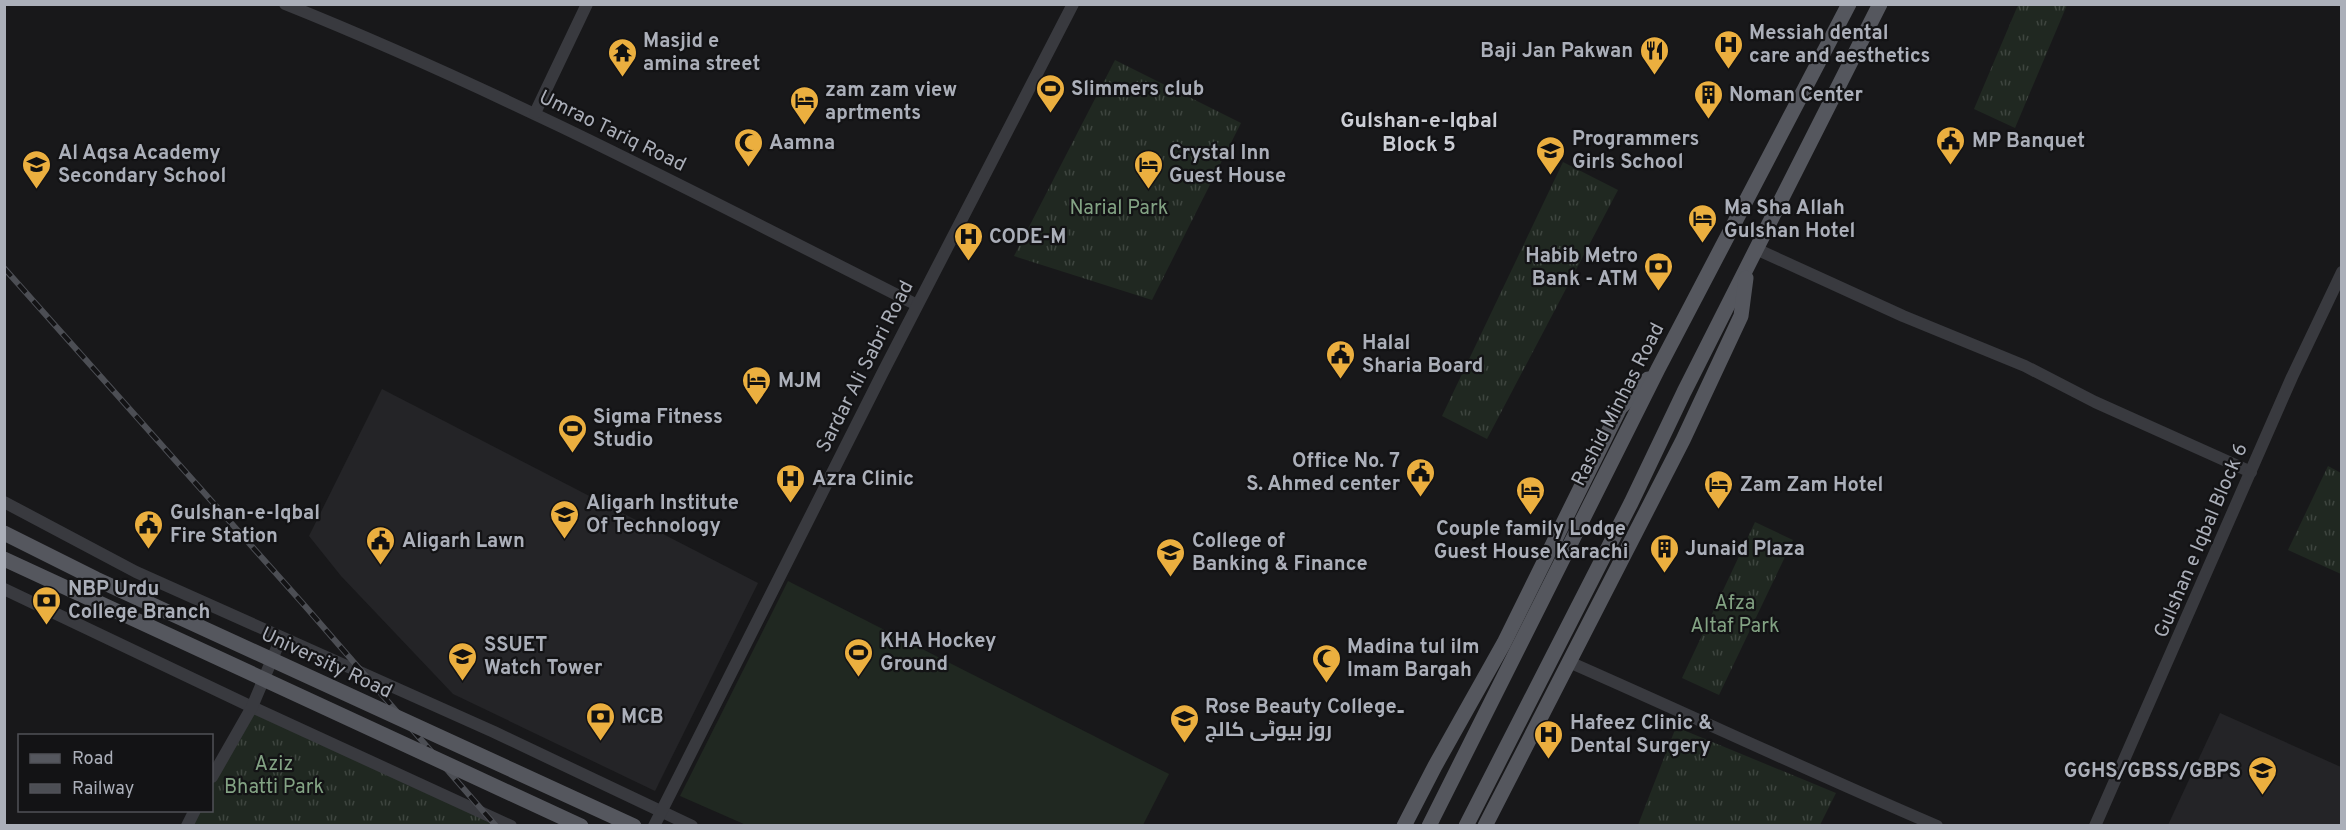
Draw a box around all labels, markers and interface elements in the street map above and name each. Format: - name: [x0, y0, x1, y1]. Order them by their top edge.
- place label: Messiah dental care and aesthetics: [1749, 21, 1930, 70]
- hospital icon: Messiah dental care and aesthetics: [1712, 28, 1744, 70]
- place label: Masjid e amina street: [643, 29, 760, 78]
- restaurant icon: Baji Jan Pakwan: [1638, 34, 1670, 76]
- temple icon: Masjid e amina street: [606, 36, 638, 78]
- place label: Baji Jan Pakwan: [1480, 39, 1633, 65]
- sports icon: Slimmers club: [1034, 72, 1066, 114]
- place label: Slimmers club: [1071, 77, 1204, 103]
- place label: zam zam view aprtments: [825, 78, 957, 127]
- building icon: Noman Center: [1692, 78, 1724, 120]
- place label: Noman Center: [1729, 83, 1864, 109]
- hotel icon: zam zam view aprtments: [788, 84, 820, 126]
- street label: Umrao Tariq Road: [534, 85, 690, 179]
- district label: Gulshan-e-Iqbal Block 5: [1340, 108, 1498, 159]
- public building icon: MP Banquet: [1935, 124, 1967, 166]
- mosque icon: Aamna: [732, 126, 764, 168]
- place label: Programmers Girls School: [1572, 127, 1699, 176]
- place label: MP Banquet: [1972, 129, 2085, 155]
- place label: Aamna: [769, 131, 835, 157]
- school or university icon: Programmers Girls School: [1535, 134, 1567, 176]
- place label: Al Aqsa Academy Secondary School: [58, 141, 226, 190]
- place label: Crystal Inn Guest House: [1169, 141, 1286, 190]
- school or university icon: Al Aqsa Academy Secondary School: [21, 148, 53, 190]
- hotel icon: Crystal Inn Guest House: [1132, 148, 1164, 190]
- park label: Narial Park: [1070, 196, 1168, 222]
- place label: Ma Sha Allah Gulshan Hotel: [1724, 196, 1855, 245]
- hotel icon: Ma Sha Allah Gulshan Hotel: [1687, 202, 1719, 244]
- hospital icon: CODE-M: [952, 220, 984, 262]
- place label: CODE-M: [989, 225, 1066, 251]
- place label: Habib Metro Bank - ATM: [1525, 244, 1638, 293]
- bank icon: Habib Metro Bank - ATM: [1643, 250, 1675, 292]
- street label: Sardar Ali Sabri Road: [811, 276, 920, 457]
- street label: Rashid Minhas Road: [1566, 319, 1671, 491]
- place label: Halal Sharia Board: [1362, 331, 1483, 380]
- public building icon: Halal Sharia Board: [1325, 338, 1357, 380]
- hotel icon: MJM: [741, 364, 773, 406]
- place label: MJM: [778, 369, 821, 395]
- place label: Sigma Fitness Studio: [593, 405, 723, 454]
- sports icon: Sigma Fitness Studio: [556, 412, 588, 454]
- street label: Gulshan e Iqbal Block 6: [2149, 439, 2255, 642]
- place label: Office No. 7 S. Ahmed center: [1246, 449, 1401, 498]
- public building icon: Office No. 7 S. Ahmed center: [1405, 456, 1437, 498]
- hospital icon: Azra Clinic: [775, 462, 807, 504]
- place label: Azra Clinic: [812, 467, 914, 493]
- hotel icon: Zam Zam Hotel: [1703, 468, 1735, 510]
- place label: Zam Zam Hotel: [1740, 473, 1883, 499]
- hotel icon: Couple family Lodge Guest House Karachi: [1515, 474, 1547, 516]
- place label: Aligarh Institute Of Technology: [586, 491, 739, 540]
- school or university icon: Aligarh Institute Of Technology: [549, 498, 581, 540]
- place label: Gulshan-e-Iqbal Fire Station: [170, 501, 320, 550]
- public building icon: Gulshan-e-Iqbal Fire Station: [133, 508, 165, 550]
- place label: Couple family Lodge Guest House Karachi: [1434, 517, 1628, 566]
- public building icon: Aligarh Lawn: [365, 524, 397, 566]
- place label: Aligarh Lawn: [402, 529, 525, 555]
- place label: College of Banking & Finance: [1192, 529, 1368, 578]
- building icon: Junaid Plaza: [1648, 532, 1680, 574]
- school or university icon: College of Banking & Finance: [1155, 536, 1187, 578]
- place label: Junaid Plaza: [1685, 537, 1805, 563]
- place label: NBP Urdu College Branch: [68, 577, 210, 626]
- bank icon: NBP Urdu College Branch: [31, 584, 63, 626]
- park label: Afza Altaf Park: [1690, 591, 1780, 640]
- street label: University Road: [256, 622, 396, 706]
- place label: KHA Hockey Ground: [880, 629, 996, 678]
- place label: SSUET Watch Tower: [484, 633, 603, 682]
- place label: Madina tul ilm Imam Bargah: [1347, 635, 1479, 684]
- sports icon: KHA Hockey Ground: [843, 636, 875, 678]
- school or university icon: SSUET Watch Tower: [447, 640, 479, 682]
- mosque icon: Madina tul ilm Imam Bargah: [1310, 642, 1342, 684]
- place label: Rose Beauty College۔ روز بیوٹی کالج: [1205, 695, 1405, 744]
- bank icon: MCB: [584, 700, 616, 742]
- school or university icon: Rose Beauty College۔ روز بیوٹی کالج: [1168, 702, 1200, 744]
- place label: MCB: [621, 705, 664, 731]
- place label: Hafeez Clinic & Dental Surgery: [1570, 711, 1713, 760]
- hospital icon: Hafeez Clinic & Dental Surgery: [1533, 718, 1565, 760]
- legend: [18, 734, 213, 812]
- text: Road: [72, 748, 114, 771]
- park label: Aziz Bhatti Park: [224, 752, 324, 801]
- school or university icon: GGHS/GBSS/GBPS: [2246, 754, 2278, 796]
- place label: GGHS/GBSS/GBPS: [2064, 759, 2241, 785]
- text: Railway: [72, 778, 134, 801]

